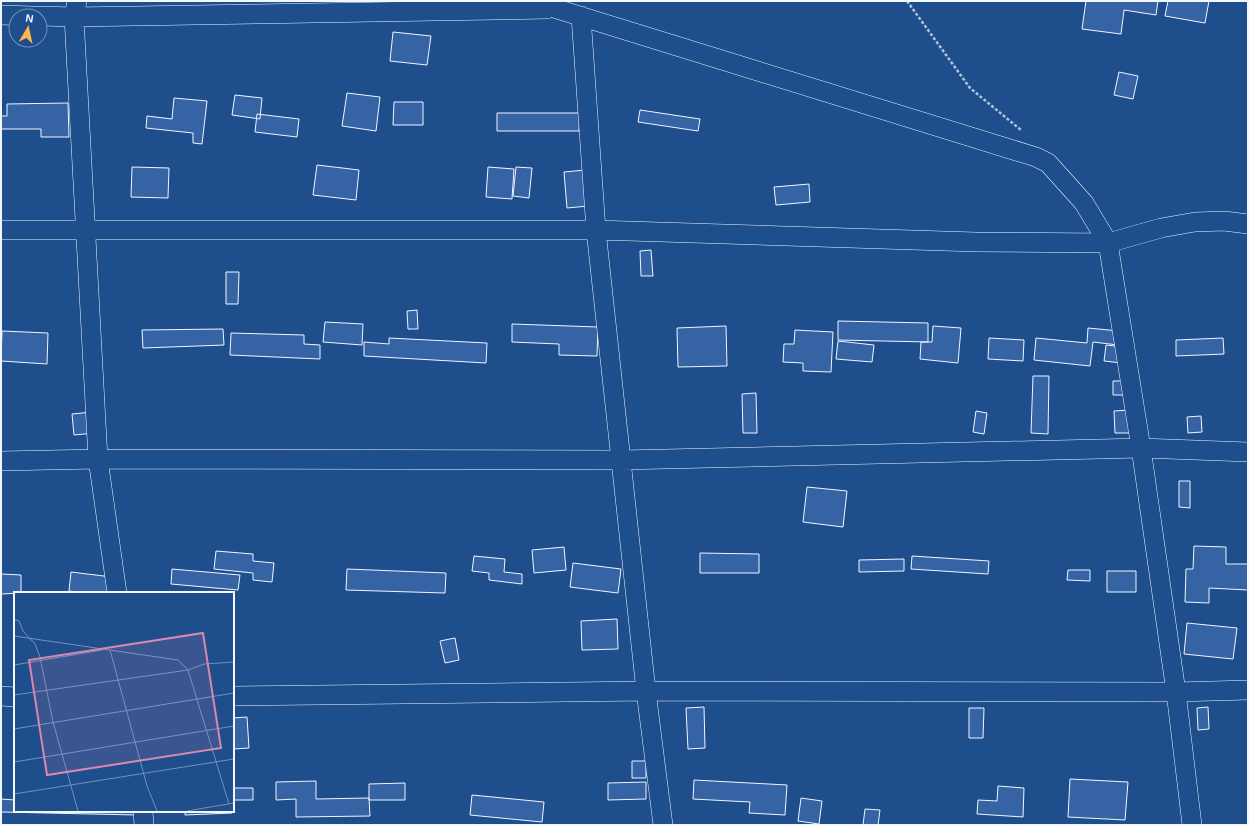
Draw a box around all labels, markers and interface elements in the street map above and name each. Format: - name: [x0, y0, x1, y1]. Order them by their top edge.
- north arrow: [8, 8, 48, 48]
- text: N: [25, 12, 34, 25]
- inset map: [14, 592, 234, 812]

